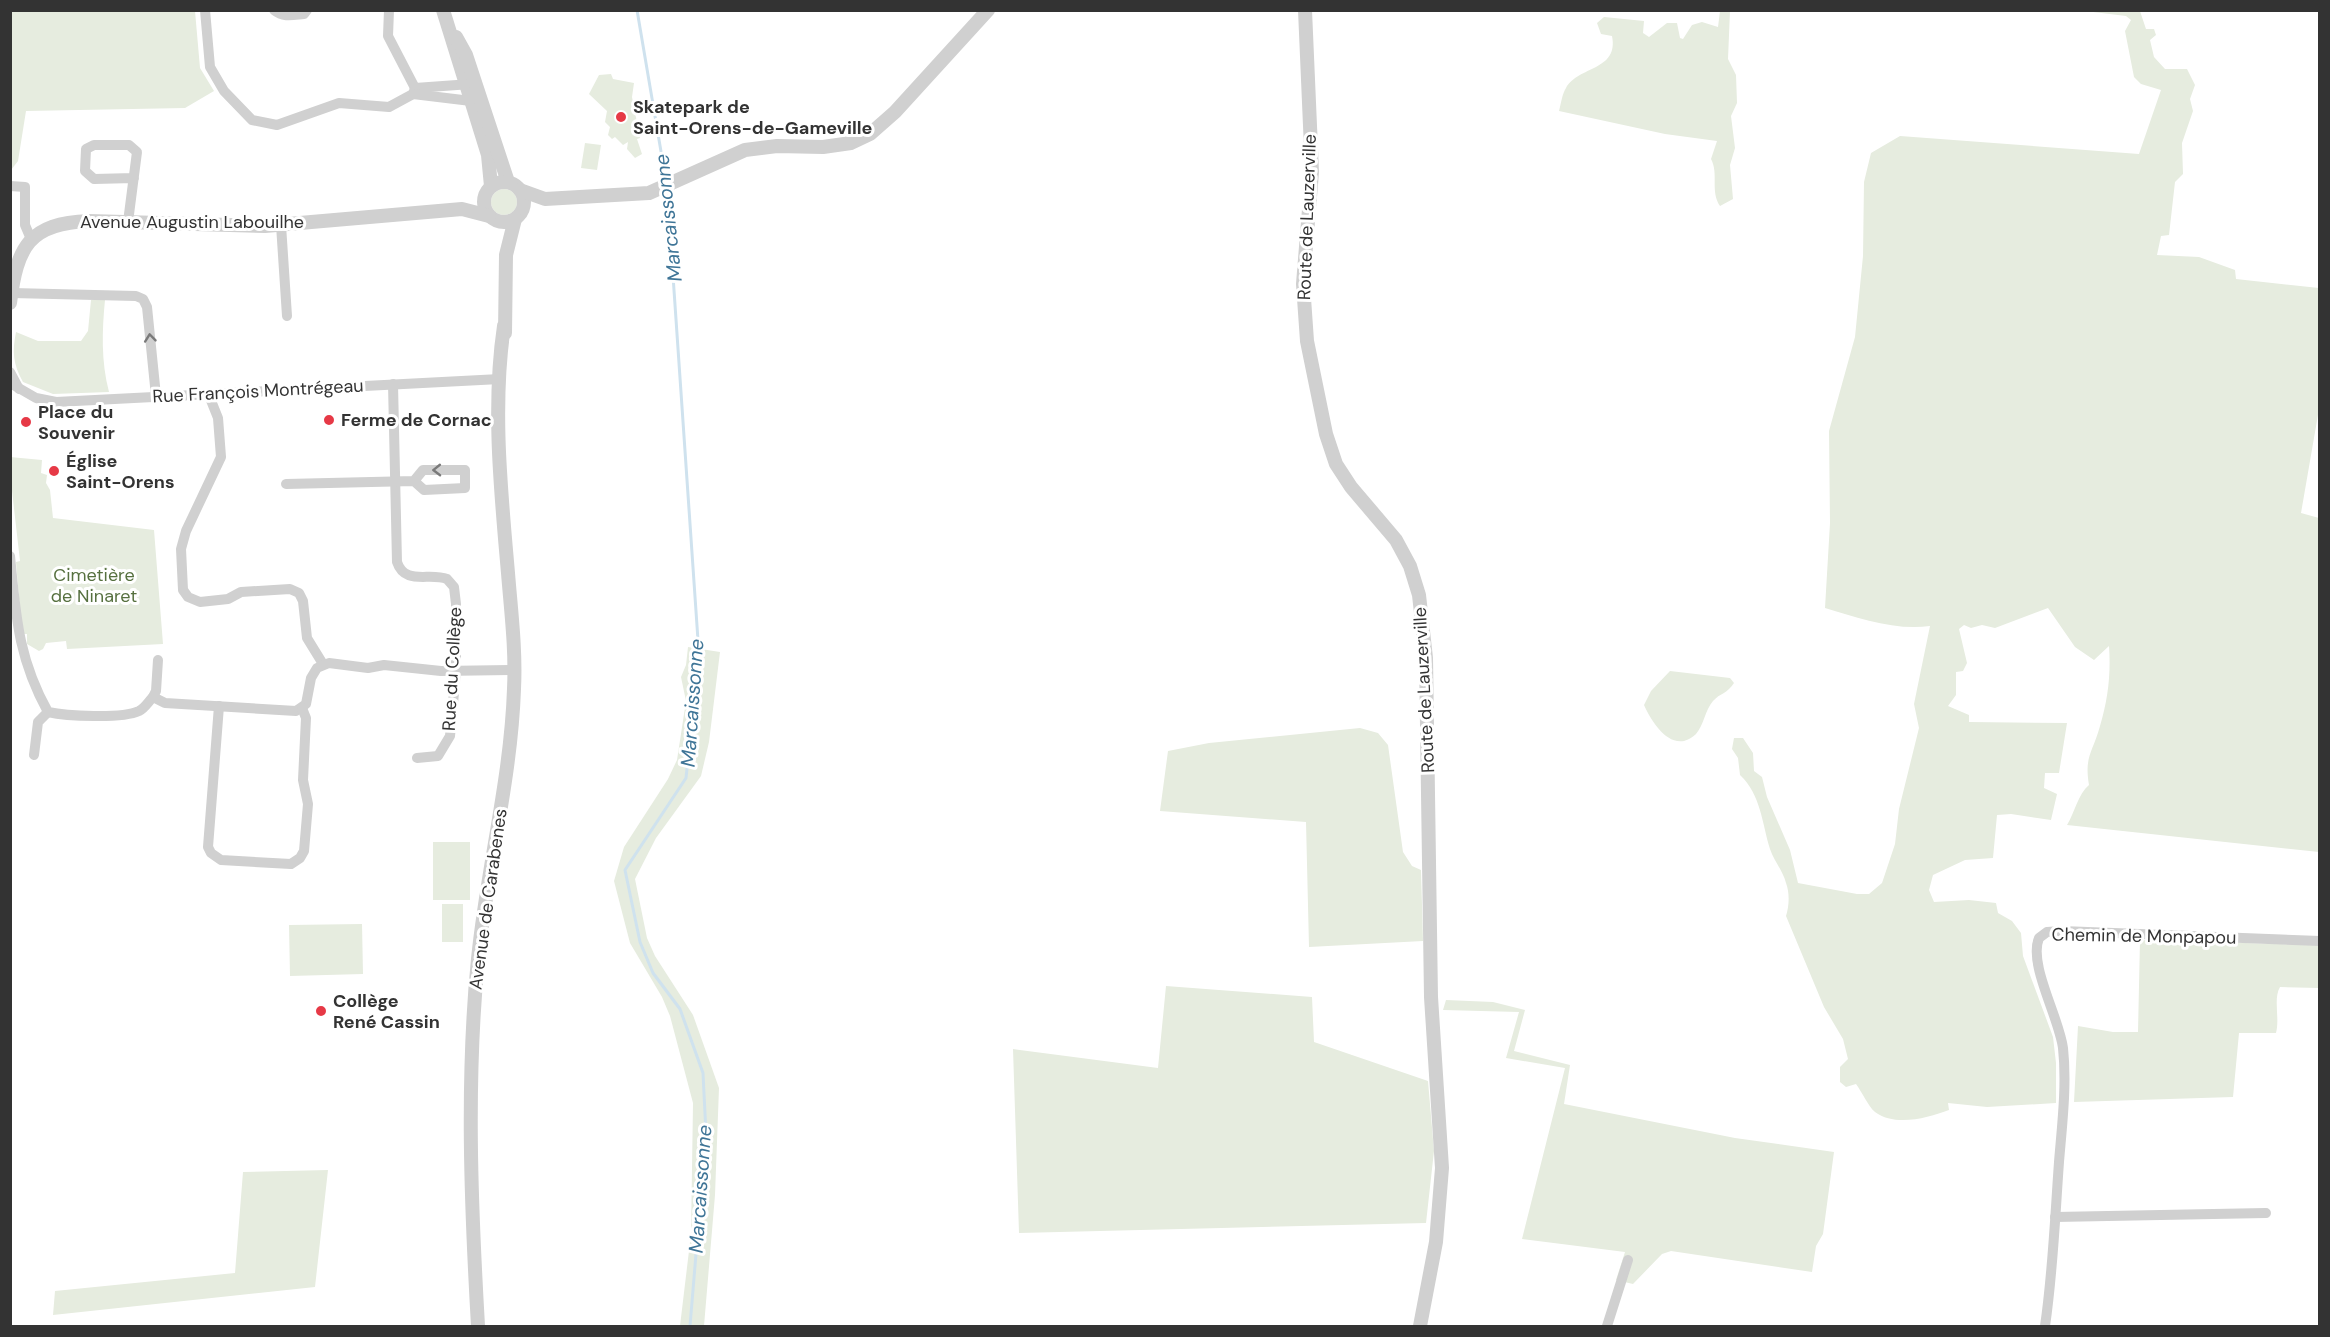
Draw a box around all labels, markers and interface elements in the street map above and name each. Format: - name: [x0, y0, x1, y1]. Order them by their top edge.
- place label: Skatepark de Saint-Orens-de-Gameville: [633, 95, 873, 140]
- marker: Skatepark de Saint-Orens-de-Gameville: [614, 110, 628, 124]
- street label: Route de Lauzerville: [1292, 134, 1322, 300]
- water label: Marcaissonne: [648, 153, 688, 283]
- street label: Avenue Augustin Labouilhe: [80, 210, 304, 234]
- one-way arrow: [144, 333, 157, 342]
- street label: Rue François Montrégeau: [152, 373, 364, 409]
- place label: Place du Souvenir: [38, 400, 115, 445]
- place label: Ferme de Cornac: [341, 408, 492, 432]
- marker: Ferme de Cornac: [322, 413, 336, 427]
- marker: Place du Souvenir: [19, 415, 33, 429]
- place label: Église Saint-Orens: [66, 449, 174, 494]
- marker: Église Saint-Orens: [47, 464, 61, 478]
- one-way arrow: [433, 464, 442, 476]
- park label: Cimetière de Ninaret: [51, 563, 137, 608]
- street label: Rue du Collège: [437, 606, 467, 732]
- street label: Route de Lauzerville: [1408, 606, 1440, 774]
- water label: Marcaissonne: [675, 638, 709, 768]
- street label: Avenue de Carabenes: [463, 807, 513, 991]
- street label: Chemin de Monpapou: [2051, 922, 2237, 950]
- place label: Collège René Cassin: [333, 989, 440, 1034]
- marker: Collège René Cassin: [314, 1004, 328, 1018]
- water label: Marcaissonne: [683, 1124, 717, 1254]

